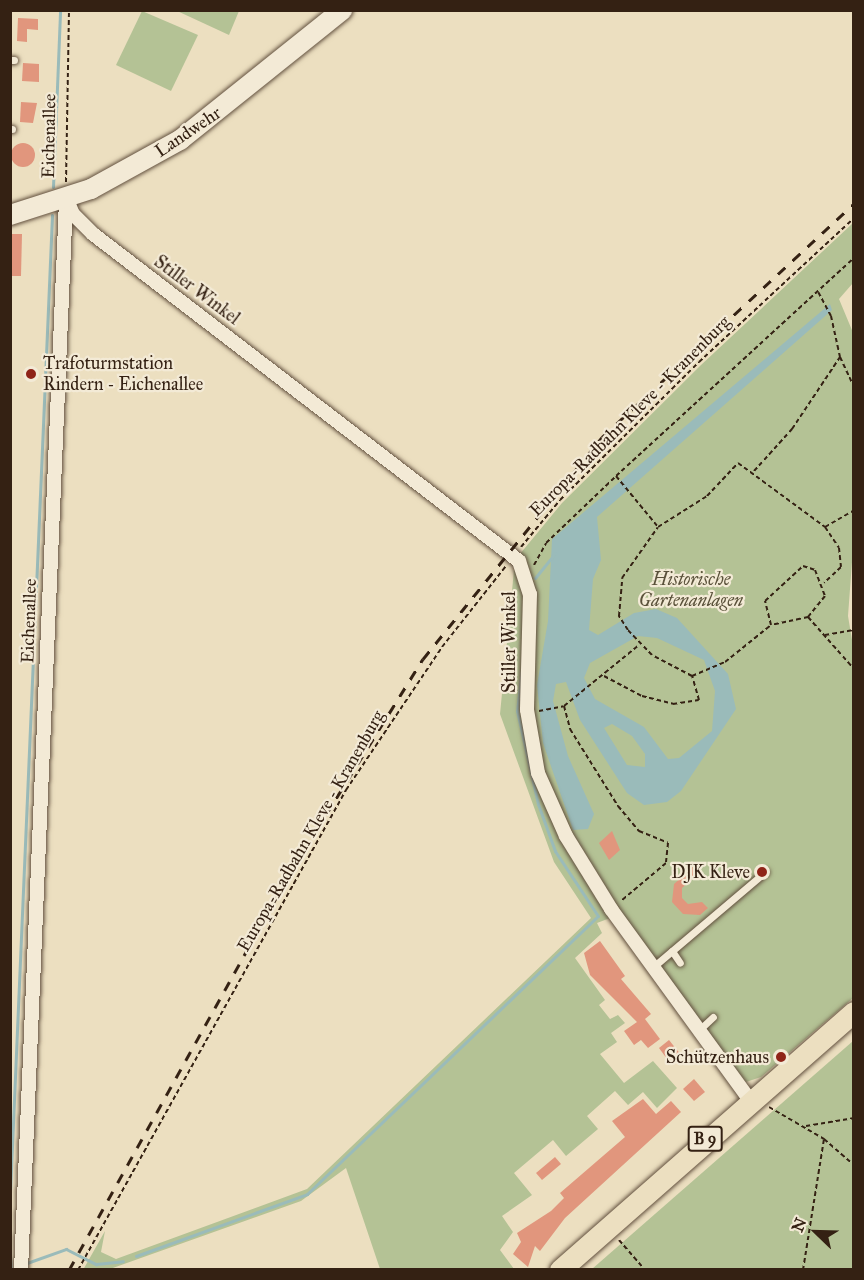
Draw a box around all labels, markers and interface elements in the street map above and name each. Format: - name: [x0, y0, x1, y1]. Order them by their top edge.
- street label: Eichenallee: [37, 93, 61, 179]
- street label: Landwehr: [151, 102, 225, 162]
- street label: Stiller Winkel: [150, 251, 244, 329]
- street label: Europa-Radbahn Kleve - Kranenburg: [525, 311, 735, 521]
- place label: Trafoturmstation Rindern - Eichenallee: [43, 353, 203, 395]
- marker: Trafoturmstation Rindern - Eichenallee: [24, 367, 38, 381]
- park label: Historische Gartenanlagen: [639, 569, 743, 612]
- street label: Eichenallee: [17, 578, 41, 664]
- street label: Stiller Winkel: [498, 591, 520, 693]
- street label: Europa-Radbahn Kleve - Kranenburg: [233, 706, 389, 956]
- place label: DJK Kleve: [671, 861, 750, 883]
- marker: DJK Kleve: [755, 865, 769, 879]
- place label: Schützenhaus: [666, 1046, 769, 1068]
- marker: Schützenhaus: [774, 1050, 788, 1064]
- road number: B 9: [687, 1126, 723, 1152]
- north arrow: [786, 1202, 846, 1262]
- text: N: [788, 1215, 810, 1235]

